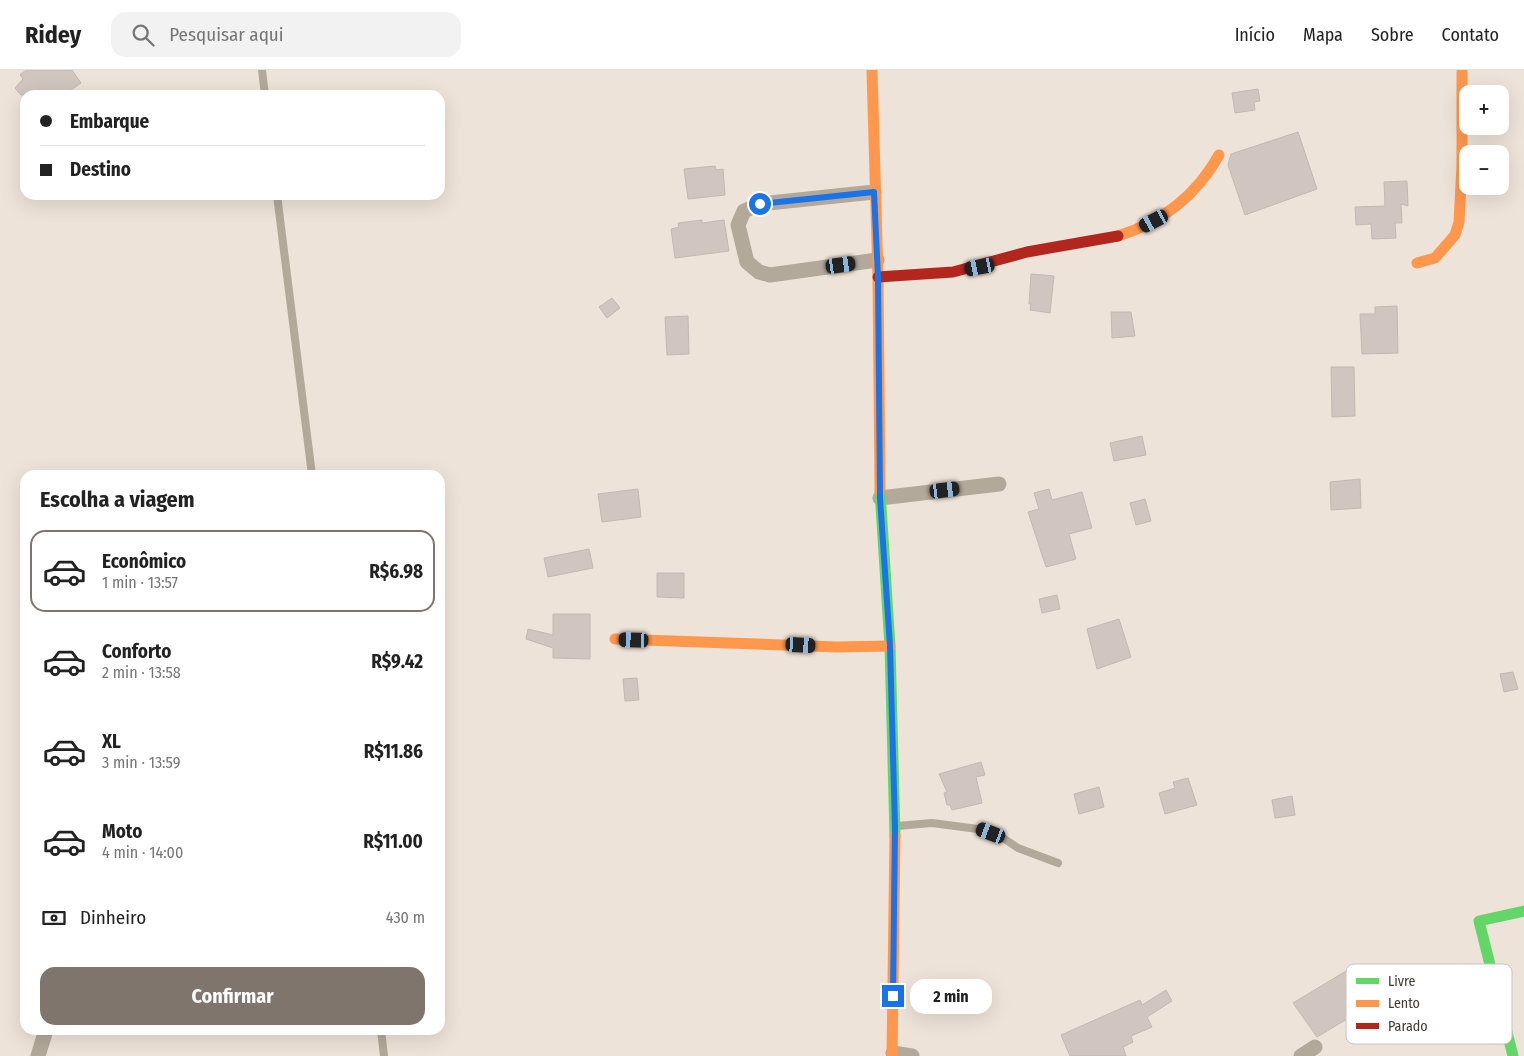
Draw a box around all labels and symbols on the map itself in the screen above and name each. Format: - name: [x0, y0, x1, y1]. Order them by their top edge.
- route start: [749, 193, 771, 215]
- car: [1137, 207, 1170, 235]
- car: [825, 255, 856, 275]
- car: [963, 257, 996, 277]
- car: [929, 481, 960, 499]
- car: [618, 632, 649, 648]
- car: [785, 637, 816, 653]
- car: [974, 821, 1007, 845]
- legend: [1346, 964, 1512, 1044]
- text: Livre: [1388, 973, 1415, 990]
- callout: 2 min: [910, 978, 993, 1014]
- route end: [882, 985, 904, 1007]
- text: Lento: [1388, 995, 1420, 1012]
- text: Parado: [1388, 1018, 1428, 1035]

